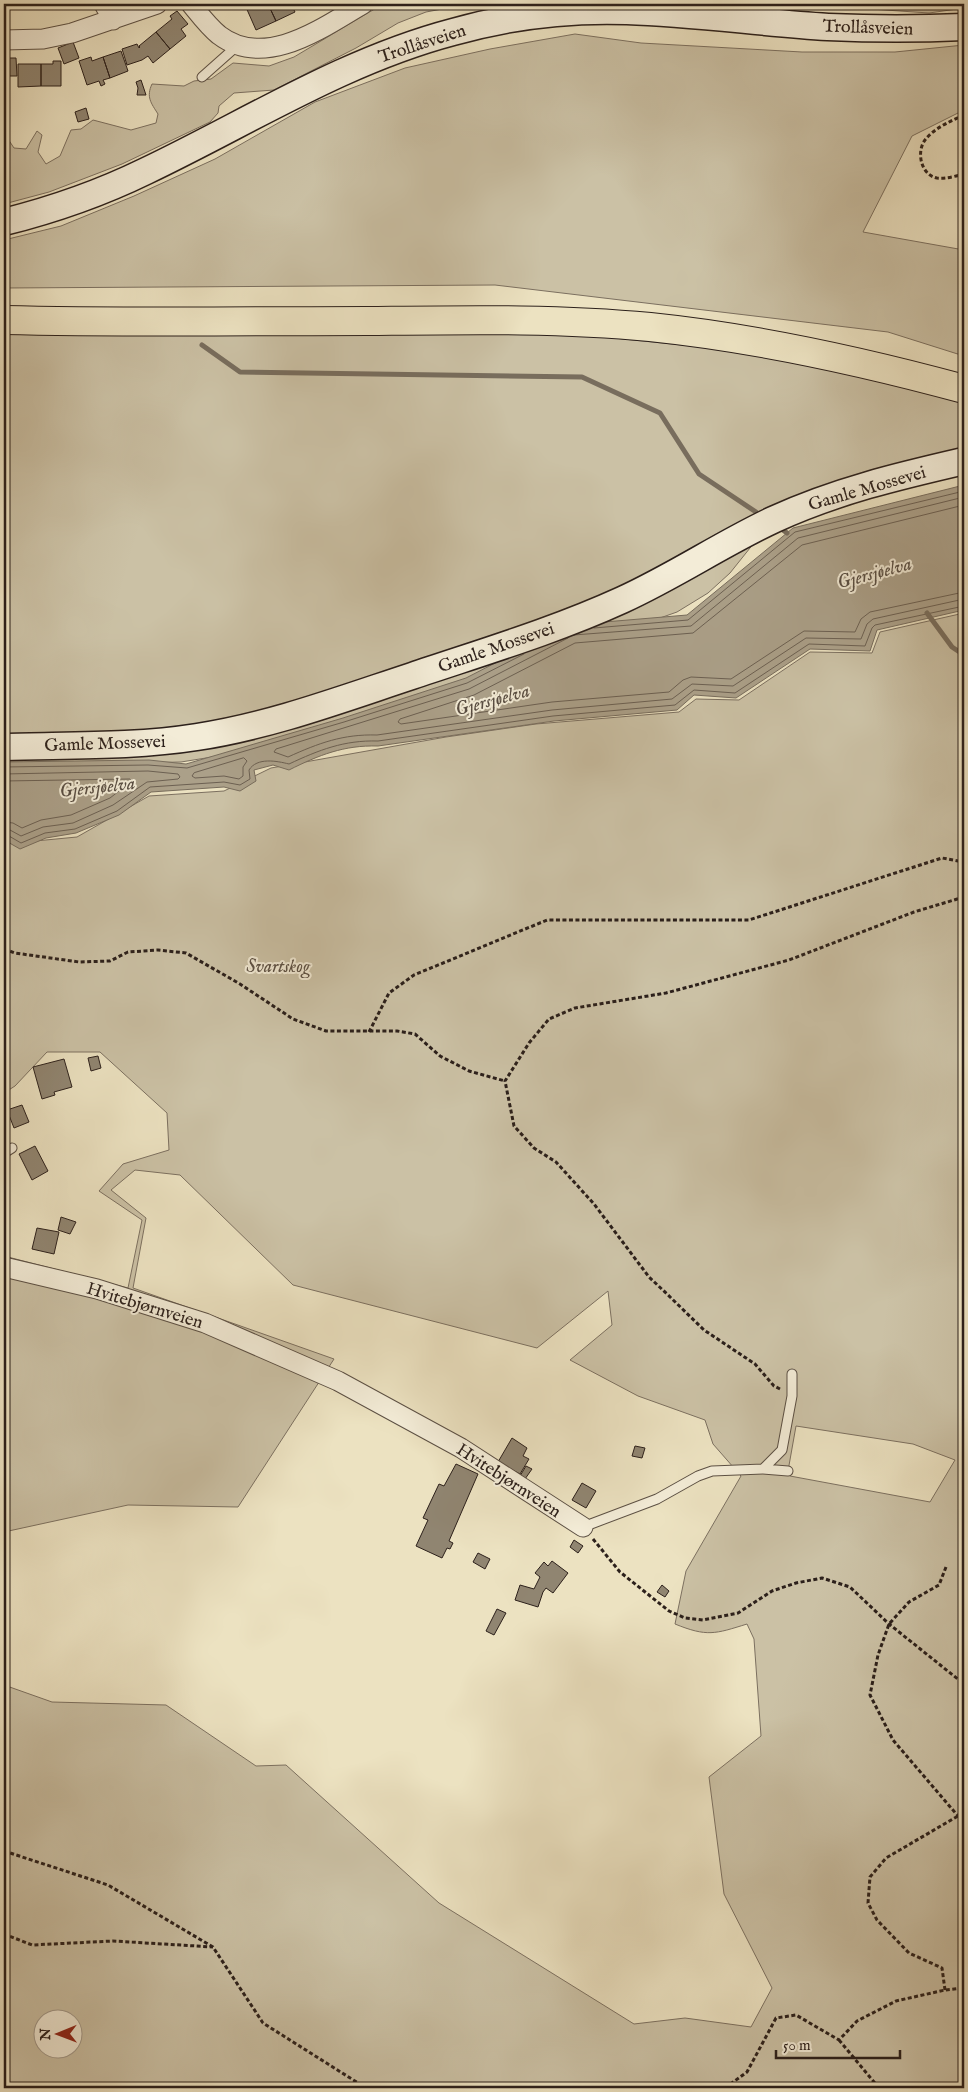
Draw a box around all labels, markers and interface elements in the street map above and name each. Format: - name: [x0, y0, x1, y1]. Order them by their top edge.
- street label: Trollåsveien: [822, 15, 914, 42]
- street label: Trollåsveien: [376, 19, 470, 69]
- street label: Gamle Mossevei: [806, 462, 929, 517]
- water label: Gjersjøelva: [835, 552, 914, 595]
- street label: Gamle Mossevei: [435, 618, 558, 679]
- water label: Gjersjøelva: [453, 679, 532, 722]
- street label: Gamle Mossevei: [44, 731, 166, 758]
- water label: Gjersjøelva: [58, 772, 136, 804]
- park label: Svartskog: [246, 956, 311, 979]
- street label: Hvitebjørnveien: [84, 1278, 206, 1335]
- street label: Hvitebjørnveien: [451, 1439, 565, 1524]
- north arrow: [32, 2010, 82, 2060]
- scale bar: [776, 2027, 899, 2059]
- text: N: [37, 2028, 55, 2041]
- text: 50 m: [783, 2036, 811, 2055]

